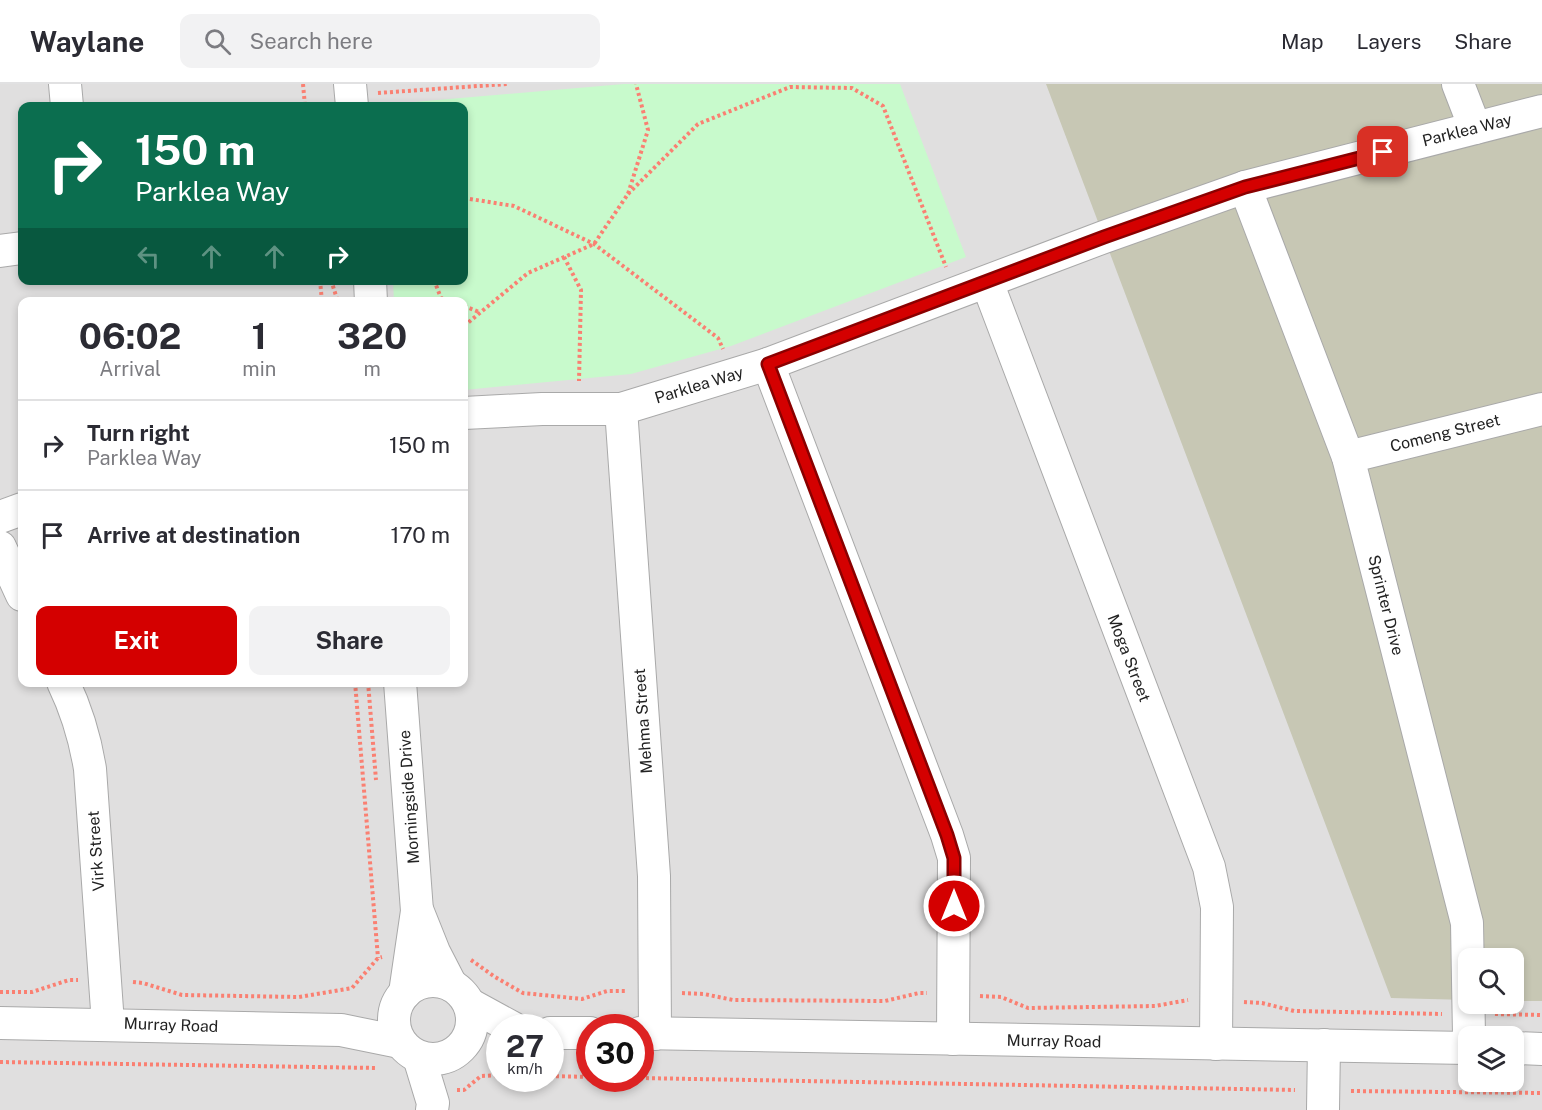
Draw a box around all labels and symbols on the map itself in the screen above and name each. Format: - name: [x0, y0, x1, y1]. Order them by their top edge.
- street label: Parklea Way: [1420, 110, 1514, 150]
- pin: [1357, 126, 1408, 177]
- street label: Parklea Way: [652, 362, 746, 407]
- street label: Comeng Street: [1388, 410, 1502, 456]
- street label: Sprinter Drive: [1364, 553, 1408, 657]
- street label: Moga Street: [1104, 612, 1154, 704]
- street label: Mehma Street: [630, 668, 656, 774]
- street label: Morningside Drive: [395, 729, 423, 865]
- street label: Virk Street: [84, 810, 108, 892]
- position arrow: [922, 874, 986, 938]
- street label: Murray Road: [123, 1014, 219, 1036]
- speed limit sign: 30: [576, 1014, 654, 1092]
- street label: Murray Road: [1007, 1031, 1101, 1051]

